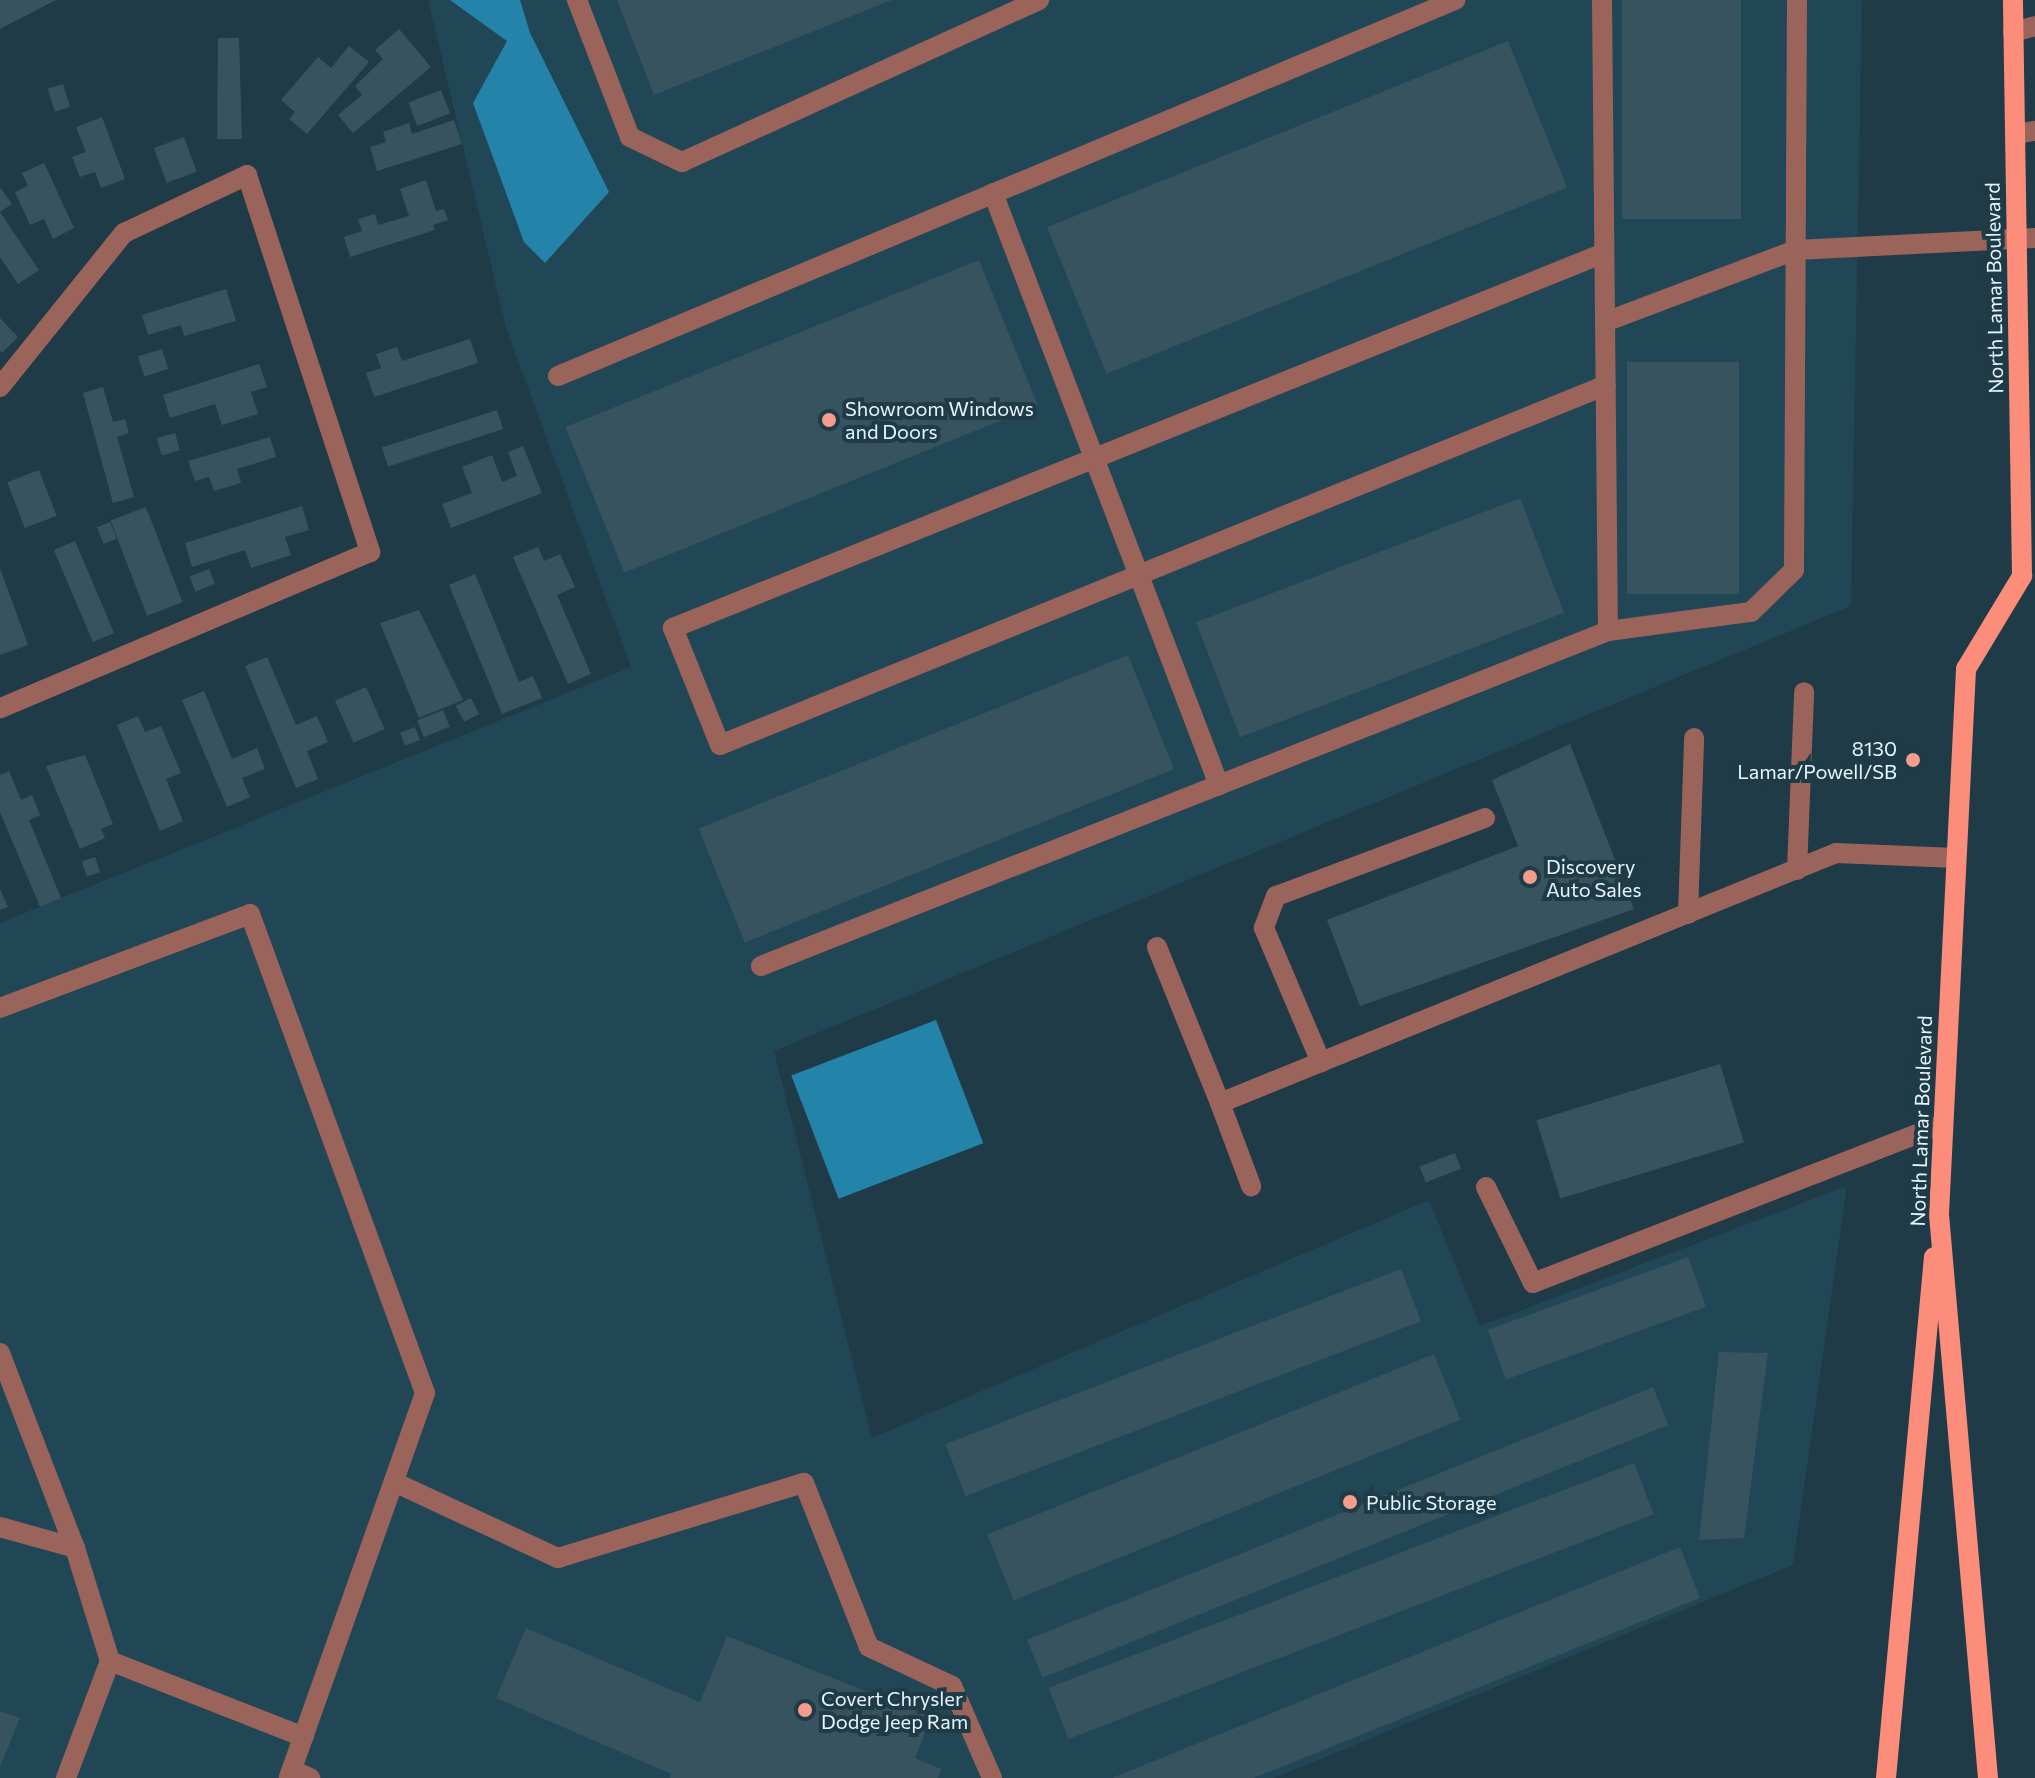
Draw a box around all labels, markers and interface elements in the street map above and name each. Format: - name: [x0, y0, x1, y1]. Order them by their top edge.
- street label: North Lamar Boulevard: [1980, 182, 2008, 394]
- place label: Showroom Windows and Doors: [845, 396, 1034, 443]
- marker: Showroom Windows and Doors: [820, 411, 838, 429]
- place label: 8130 Lamar/Powell/SB: [1737, 736, 1897, 783]
- marker: 8130 Lamar/Powell/SB: [1904, 751, 1922, 769]
- place label: Discovery Auto Sales: [1546, 854, 1642, 901]
- marker: Discovery Auto Sales: [1521, 868, 1539, 886]
- street label: North Lamar Boulevard: [1905, 1015, 1937, 1227]
- place label: Public Storage: [1366, 1490, 1496, 1514]
- marker: Public Storage: [1341, 1493, 1359, 1511]
- place label: Covert Chrysler Dodge Jeep Ram: [821, 1686, 968, 1733]
- marker: Covert Chrysler Dodge Jeep Ram: [796, 1701, 814, 1719]

